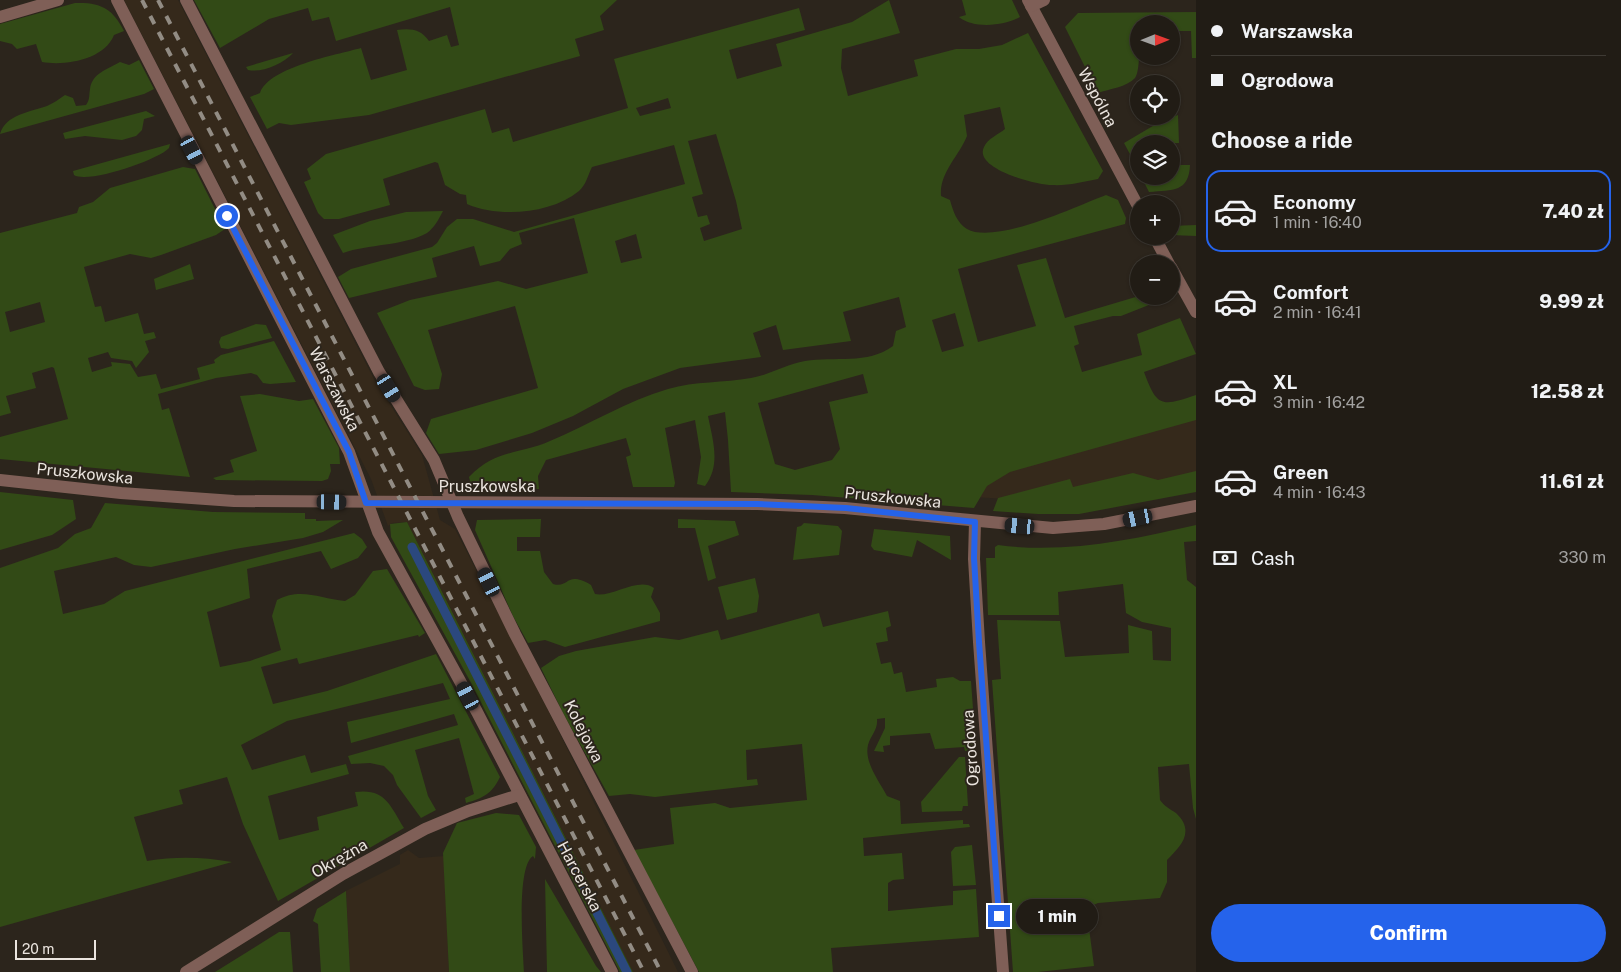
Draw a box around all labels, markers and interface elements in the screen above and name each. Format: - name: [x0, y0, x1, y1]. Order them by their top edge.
- north arrow: [1130, 15, 1180, 65]
- map controls: [1130, 15, 1180, 305]
- text: Warszawska: [1241, 20, 1353, 42]
- street label: Wspólna: [1074, 64, 1121, 130]
- text: Ogrodowa: [1241, 69, 1334, 91]
- button: locate: [1130, 75, 1180, 125]
- text: Choose a ride: [1211, 127, 1353, 153]
- car: [178, 133, 205, 167]
- button: layers: [1130, 135, 1180, 185]
- icon: car: [1213, 189, 1258, 234]
- text: Economy: [1273, 191, 1356, 213]
- button: +: [1130, 195, 1180, 245]
- text: 7.40 zł: [1542, 200, 1604, 222]
- route start: [216, 205, 238, 227]
- text: 1 min · 16:40: [1273, 213, 1362, 232]
- button: −: [1130, 255, 1180, 305]
- icon: car: [1213, 279, 1258, 324]
- text: Comfort: [1273, 281, 1349, 303]
- text: 9.99 zł: [1539, 290, 1604, 312]
- text: 2 min · 16:41: [1273, 303, 1361, 322]
- street label: Warszawska: [305, 344, 364, 435]
- icon: car: [1213, 369, 1258, 414]
- car: [374, 371, 403, 405]
- text: XL: [1273, 371, 1298, 393]
- text: 12.58 zł: [1531, 380, 1604, 402]
- text: 3 min · 16:42: [1273, 393, 1365, 412]
- street label: Pruszkowska: [36, 459, 134, 488]
- icon: car: [1213, 459, 1258, 504]
- text: Green: [1273, 461, 1328, 483]
- text: 11.61 zł: [1540, 470, 1604, 492]
- street label: Pruszkowska: [438, 477, 536, 496]
- street label: Pruszkowska: [844, 483, 942, 512]
- text: 4 min · 16:43: [1273, 483, 1366, 502]
- car: [316, 494, 347, 510]
- car: [1121, 508, 1154, 528]
- car: [1004, 517, 1035, 535]
- icon: cash: [1211, 544, 1239, 572]
- text: Cash: [1251, 547, 1295, 569]
- text: 330 m: [1559, 548, 1606, 567]
- car: [475, 565, 502, 599]
- car: [454, 679, 481, 713]
- street label: Kolejowa: [560, 697, 607, 766]
- street label: Ogrodowa: [958, 709, 983, 787]
- street label: Okrężna: [308, 835, 371, 882]
- street label: Harcerska: [553, 838, 606, 915]
- callout: 1 min: [1016, 898, 1099, 934]
- button: Confirm: [1211, 904, 1606, 962]
- route end: [988, 905, 1010, 927]
- text: 1 min: [1037, 907, 1077, 926]
- scale bar: [15, 937, 96, 960]
- text: 20 m: [22, 941, 54, 957]

